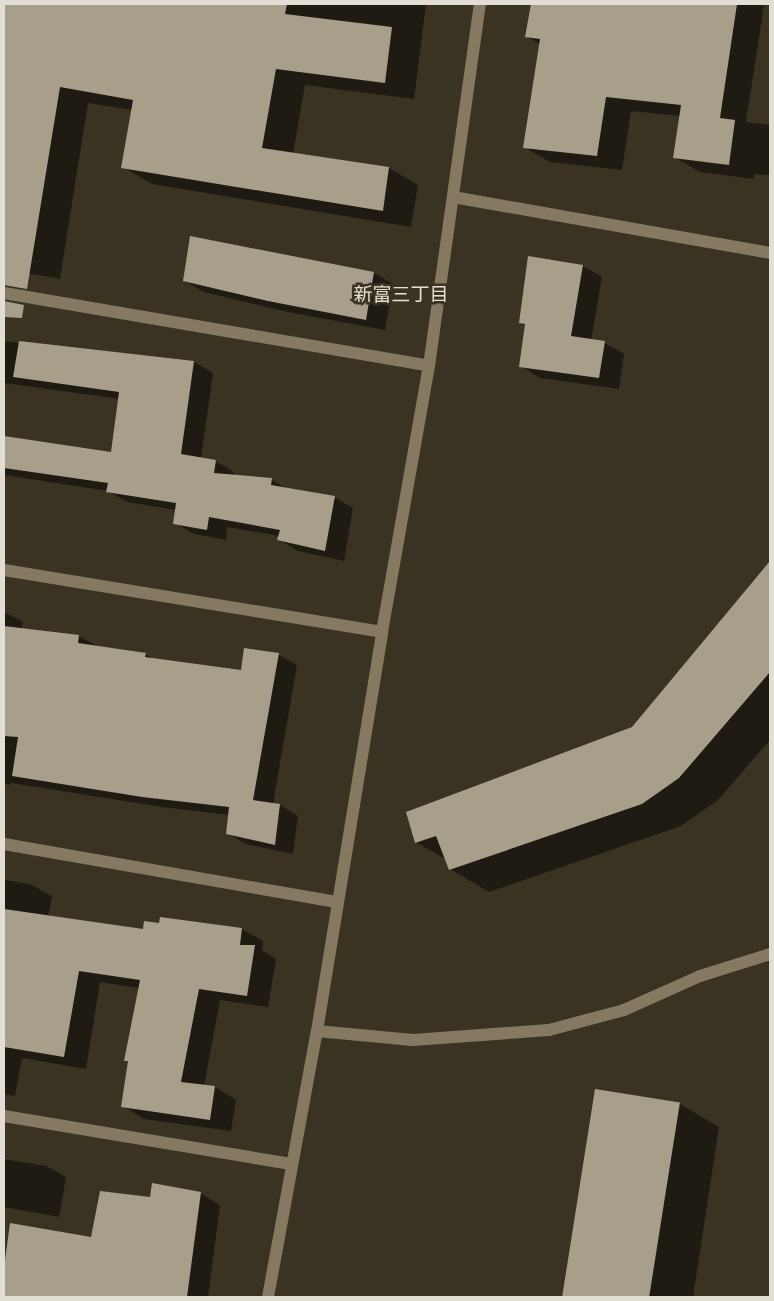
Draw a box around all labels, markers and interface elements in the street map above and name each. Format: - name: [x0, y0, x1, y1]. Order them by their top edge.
- district label: 新富三丁目: [354, 284, 448, 306]

